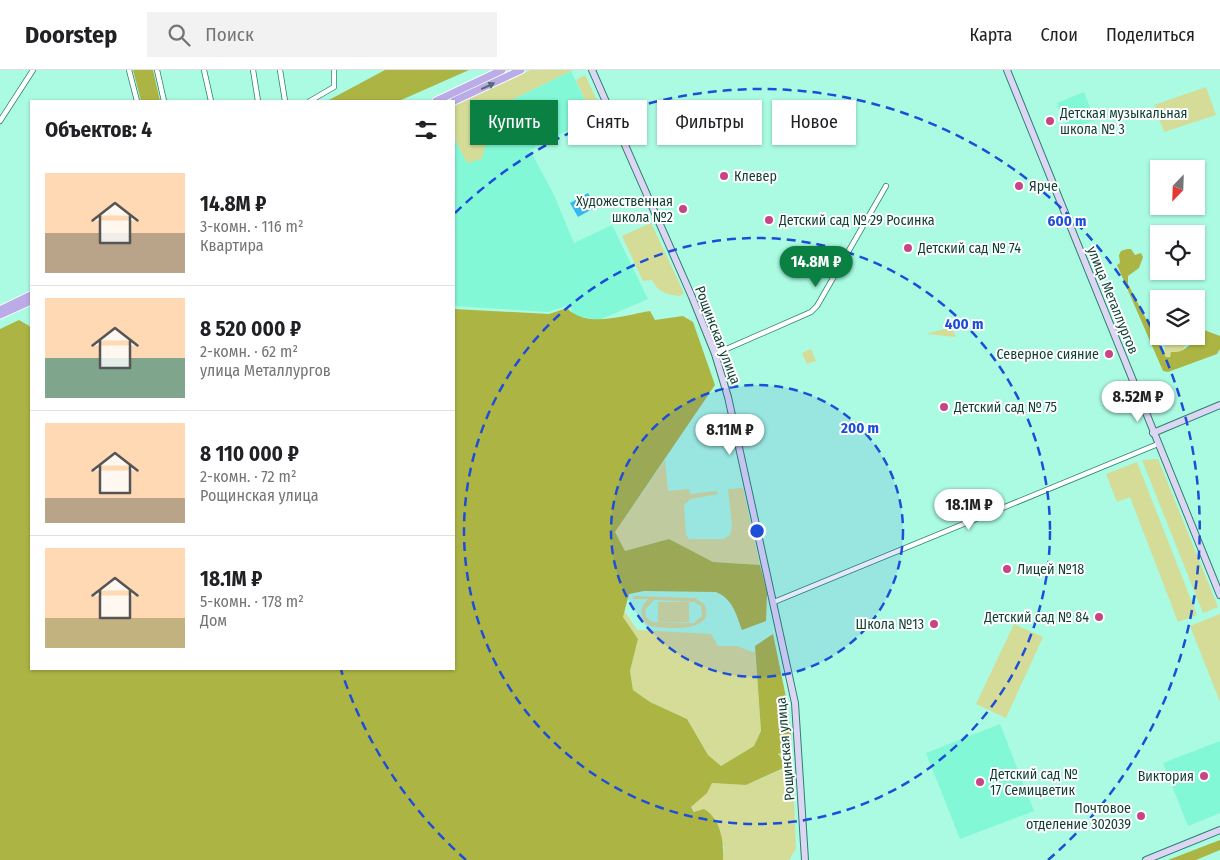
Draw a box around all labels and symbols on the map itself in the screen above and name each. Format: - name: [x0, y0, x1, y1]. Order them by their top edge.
- one-way arrow: [480, 81, 495, 90]
- place label: Детская музыкальная школа № 3: [1059, 105, 1187, 138]
- marker: Детская музыкальная школа № 3: [1044, 115, 1056, 127]
- north arrow: [1150, 160, 1205, 215]
- place label: Клевер: [734, 168, 777, 185]
- marker: Клевер: [718, 170, 730, 182]
- place label: Ярче: [1029, 178, 1058, 195]
- marker: Ярче: [1013, 180, 1025, 192]
- place label: Художественная школа №2: [576, 193, 673, 226]
- marker: Художественная школа №2: [677, 203, 689, 215]
- place label: Детский сад № 29 Росинка: [778, 212, 935, 229]
- text: 600 m: [1048, 212, 1086, 230]
- marker: Детский сад № 29 Росинка: [763, 214, 775, 226]
- place label: Детский сад № 74: [917, 240, 1021, 257]
- marker: Детский сад № 74: [902, 242, 914, 254]
- street label: улица Металлургов: [1083, 244, 1142, 356]
- pin: 14.8M ₽: [770, 246, 862, 288]
- street label: Рощинская улица: [691, 284, 744, 387]
- text: 400 m: [945, 315, 983, 333]
- place label: Северное сияние: [997, 346, 1099, 363]
- marker: Северное сияние: [1103, 348, 1115, 360]
- pin: 8.52M ₽: [1092, 380, 1184, 423]
- place label: Детский сад № 75: [953, 399, 1057, 416]
- marker: Детский сад № 75: [938, 401, 950, 413]
- pin: 8.11M ₽: [684, 414, 776, 456]
- text: 200 m: [840, 419, 879, 437]
- pin: 18.1M ₽: [923, 488, 1015, 531]
- centre of rings: [748, 522, 766, 540]
- place label: Лицей №18: [1017, 561, 1084, 578]
- marker: Лицей №18: [1001, 563, 1013, 575]
- place label: Детский сад № 84: [983, 609, 1089, 626]
- marker: Детский сад № 84: [1093, 611, 1105, 623]
- place label: Школа №13: [856, 616, 924, 633]
- marker: Школа №13: [928, 618, 940, 630]
- street label: Рощинская улица: [772, 696, 798, 801]
- place label: Детский сад № 17 Семицветик: [989, 766, 1078, 799]
- place label: Виктория: [1138, 768, 1194, 785]
- marker: Виктория: [1198, 770, 1210, 782]
- marker: Детский сад № 17 Семицветик: [974, 776, 986, 788]
- place label: Почтовое отделение 302039: [1026, 800, 1131, 833]
- marker: Почтовое отделение 302039: [1135, 810, 1147, 822]

